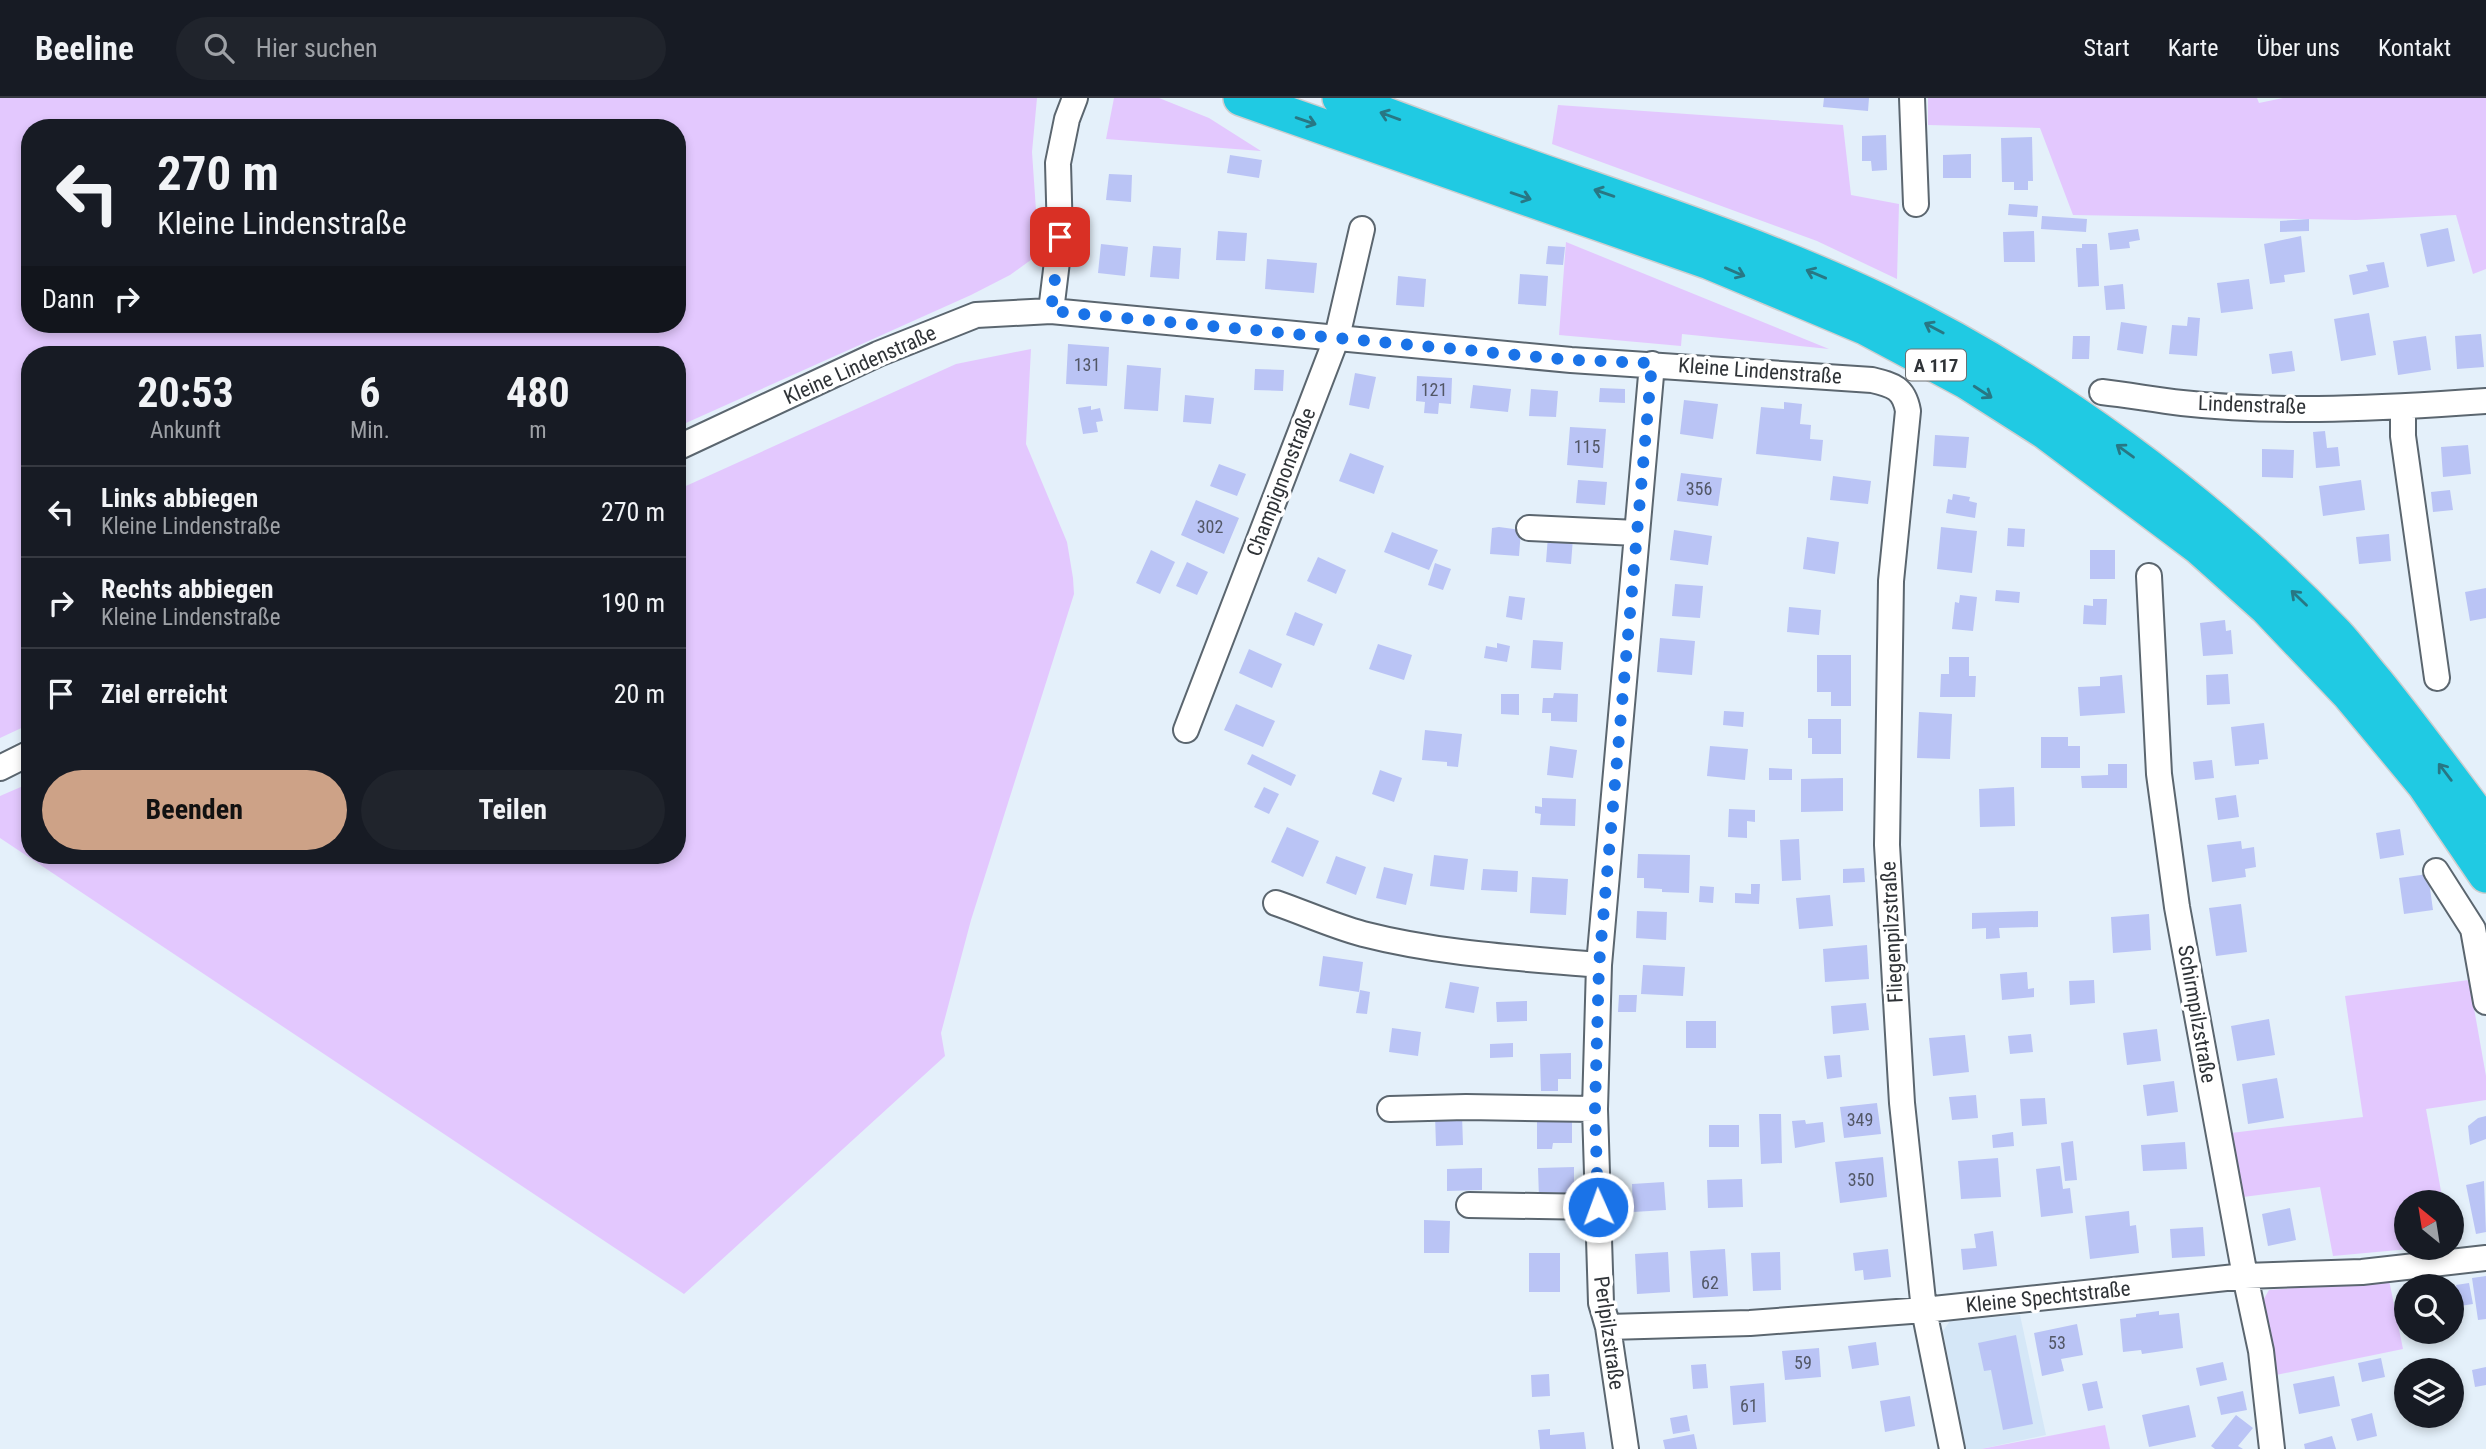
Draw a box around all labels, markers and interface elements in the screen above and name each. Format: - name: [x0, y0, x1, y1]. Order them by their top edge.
- search box: [176, 17, 666, 80]
- text: Beeline: [35, 29, 134, 68]
- icon: search: [200, 29, 238, 67]
- text: Hier suchen: [256, 33, 378, 63]
- text: Start: [2084, 34, 2130, 62]
- text: Karte: [2168, 34, 2218, 62]
- text: Über uns: [2256, 34, 2340, 62]
- text: Kontakt: [2378, 34, 2451, 62]
- one-way arrow: [1379, 109, 1401, 121]
- one-way arrow: [1294, 115, 1316, 128]
- text: 270 m: [157, 145, 279, 202]
- icon: left: [42, 147, 133, 238]
- one-way arrow: [1593, 186, 1615, 198]
- one-way arrow: [1509, 191, 1531, 203]
- text: Kleine Lindenstraße: [157, 204, 407, 242]
- pin: [1030, 207, 1090, 267]
- icon: arrive: [1041, 218, 1079, 256]
- one-way arrow: [1723, 267, 1745, 280]
- one-way arrow: [1806, 267, 1827, 280]
- icon: right: [108, 280, 146, 318]
- text: Dann: [42, 284, 94, 314]
- street label: Kleine Lindenstraße: [780, 321, 940, 409]
- one-way arrow: [1924, 321, 1945, 335]
- road number: A 117: [1906, 350, 1966, 380]
- street label: Kleine Lindenstraße: [1677, 353, 1843, 389]
- house number: 131: [1074, 354, 1100, 375]
- text: 20:53: [137, 368, 234, 417]
- text: 6: [359, 368, 380, 417]
- text: 480: [506, 368, 570, 417]
- house number: 121: [1421, 379, 1447, 400]
- one-way arrow: [1973, 386, 1993, 400]
- street label: Lindenstraße: [2198, 391, 2307, 419]
- street label: Champignonstraße: [1242, 404, 1320, 560]
- text: Ankunft: [150, 417, 221, 444]
- text: Min.: [350, 417, 390, 444]
- text: m: [529, 417, 547, 444]
- house number: 115: [1574, 436, 1600, 457]
- one-way arrow: [2116, 444, 2135, 459]
- house number: 356: [1686, 478, 1712, 499]
- text: Links abbiegen: [101, 483, 258, 513]
- icon: left: [42, 493, 80, 531]
- text: 270 m: [601, 497, 665, 527]
- text: Kleine Lindenstraße: [101, 513, 280, 540]
- house number: 302: [1197, 516, 1223, 537]
- text: Rechts abbiegen: [101, 574, 274, 604]
- icon: right: [42, 584, 80, 622]
- text: 190 m: [601, 588, 665, 618]
- one-way arrow: [2291, 589, 2308, 606]
- text: Kleine Lindenstraße: [101, 604, 280, 631]
- icon: arrive: [42, 675, 80, 713]
- text: Ziel erreicht: [101, 679, 227, 709]
- text: 20 m: [614, 679, 665, 709]
- one-way arrow: [2438, 762, 2453, 781]
- button: Beenden: [42, 770, 347, 850]
- button: Teilen: [361, 770, 665, 850]
- street label: Fliegenpilzstraße: [1876, 860, 1908, 1003]
- street label: Schirmpilzstraße: [2173, 943, 2221, 1085]
- house number: 349: [1847, 1109, 1873, 1130]
- house number: 350: [1848, 1169, 1874, 1190]
- position arrow: [1561, 1170, 1635, 1244]
- north arrow: [2394, 1190, 2464, 1260]
- map controls: [2394, 1190, 2464, 1428]
- house number: 62: [1701, 1272, 1719, 1293]
- button: search: [2394, 1274, 2464, 1344]
- street label: Perlpilzstraße: [1589, 1275, 1629, 1391]
- street label: Kleine Spechtstraße: [1964, 1276, 2132, 1318]
- house number: 53: [2048, 1332, 2066, 1353]
- house number: 59: [1794, 1352, 1812, 1373]
- button: layers: [2394, 1358, 2464, 1428]
- house number: 61: [1740, 1395, 1758, 1416]

